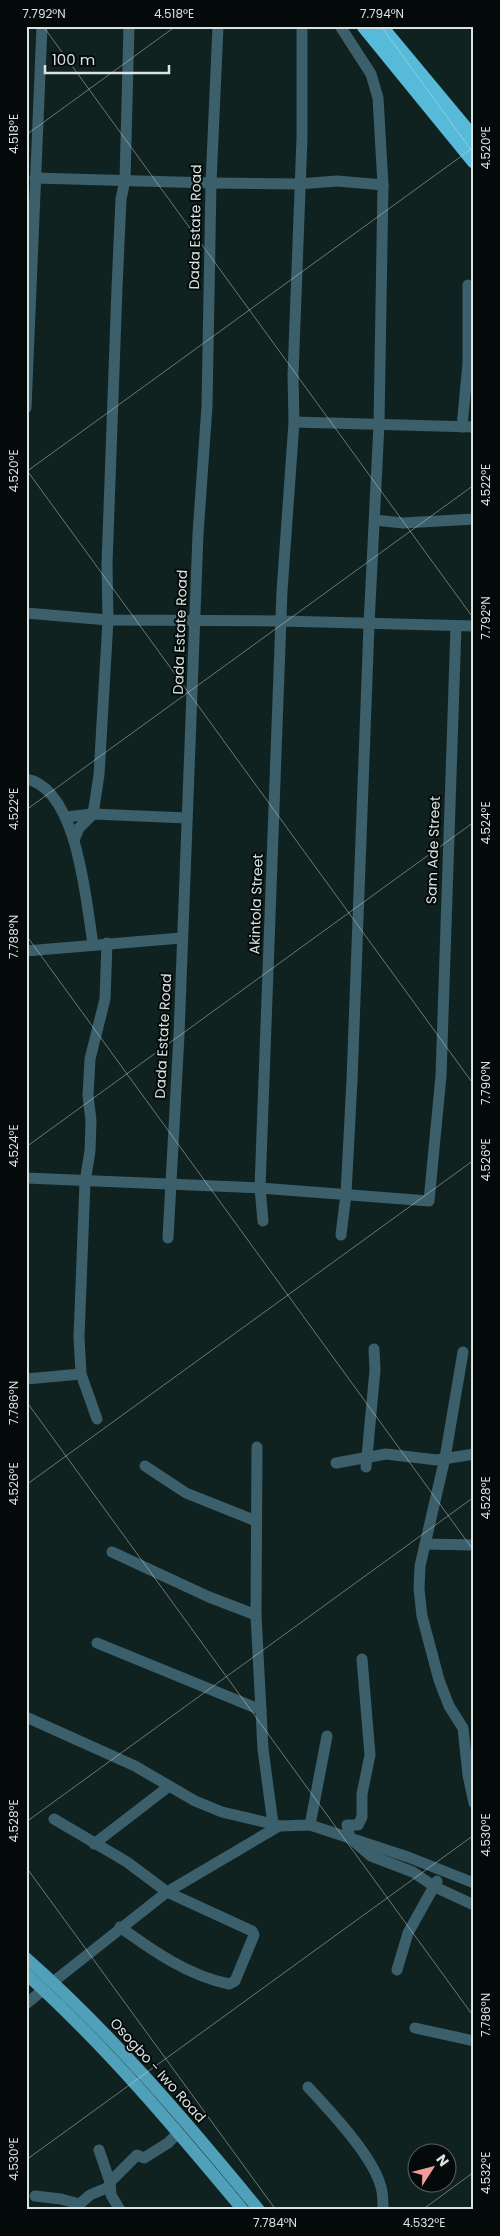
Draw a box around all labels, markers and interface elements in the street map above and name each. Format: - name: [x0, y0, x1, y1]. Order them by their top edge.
- text: 7.792°N: [22, 5, 66, 22]
- text: 4.518°E: [154, 5, 194, 22]
- text: 7.794°N: [360, 5, 404, 22]
- scale bar: [45, 42, 169, 74]
- text: 100 m: [52, 49, 95, 70]
- text: 4.518°E: [5, 114, 22, 154]
- text: 4.520°E: [477, 126, 494, 170]
- street label: Dada Estate Road: [184, 164, 206, 290]
- text: 4.520°E: [5, 449, 22, 493]
- text: 4.522°E: [477, 464, 494, 506]
- street label: Dada Estate Road: [168, 569, 192, 695]
- text: 7.792°N: [477, 596, 494, 640]
- text: 4.522°E: [5, 788, 22, 830]
- street label: Sam Ade Street: [421, 796, 445, 904]
- text: 4.524°E: [477, 801, 494, 845]
- street label: Akintola Street: [244, 853, 268, 955]
- text: 7.788°N: [5, 915, 22, 959]
- street label: Dada Estate Road: [150, 973, 176, 1099]
- text: 7.790°N: [477, 1061, 494, 1105]
- text: 4.524°E: [5, 1124, 22, 1168]
- text: 4.526°E: [477, 1138, 494, 1182]
- text: 7.786°N: [5, 1381, 22, 1425]
- text: 4.526°E: [5, 1462, 22, 1506]
- text: 4.528°E: [477, 1476, 494, 1520]
- text: 4.528°E: [5, 1799, 22, 1843]
- text: 4.530°E: [477, 1813, 494, 1857]
- text: 7.786°N: [477, 1993, 494, 2037]
- street label: Osogbo - Iwo Road: [106, 2013, 210, 2127]
- text: 4.530°E: [5, 2137, 22, 2181]
- north arrow: [408, 2144, 458, 2194]
- text: N: [431, 2150, 454, 2170]
- text: 4.532°E: [477, 2152, 494, 2194]
- text: 7.784°N: [253, 2214, 297, 2231]
- text: 4.532°E: [403, 2214, 445, 2231]

